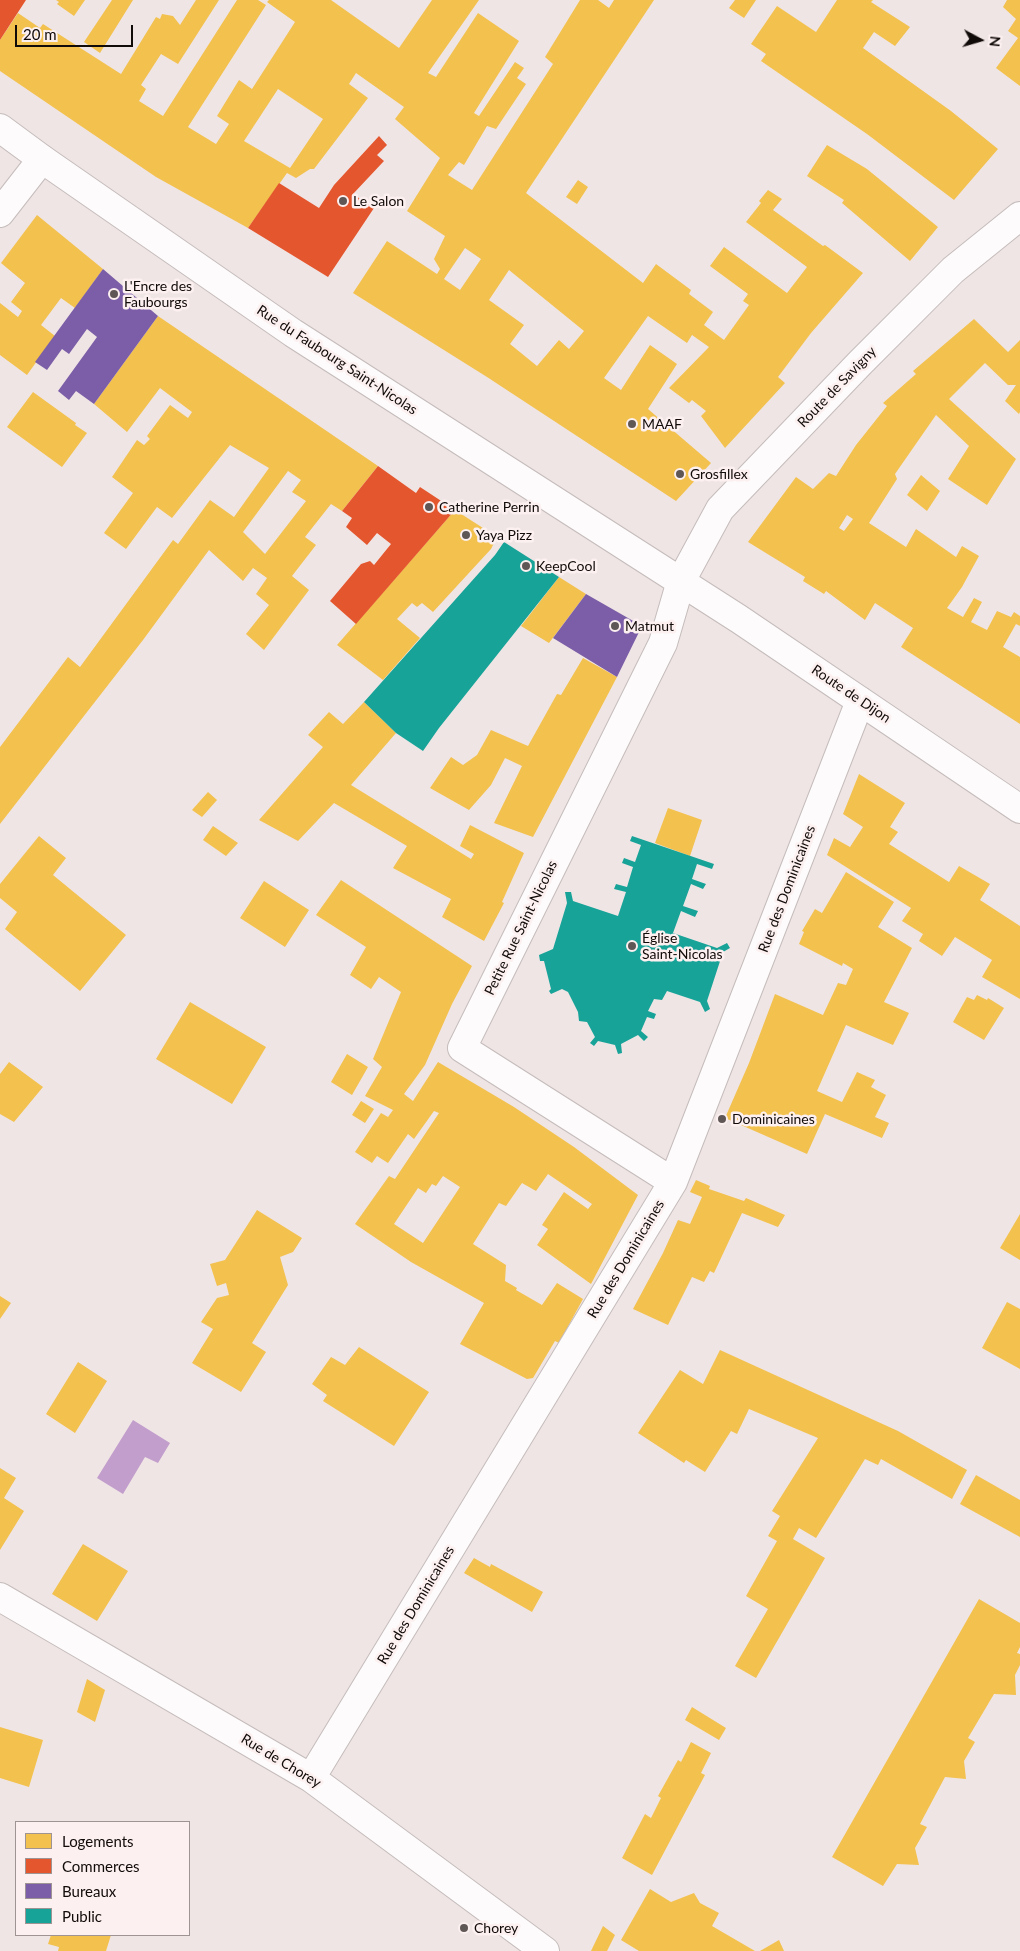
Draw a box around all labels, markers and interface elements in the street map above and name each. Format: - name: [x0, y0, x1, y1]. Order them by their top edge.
- scale bar: [18, 15, 135, 47]
- north arrow: [955, 15, 1005, 65]
- text: 20 m: [23, 25, 57, 43]
- text: N: [986, 35, 1004, 48]
- place label: Le Salon: [353, 193, 404, 209]
- marker: Le Salon: [337, 195, 349, 207]
- place label: L'Encre des Faubourgs: [124, 278, 192, 310]
- marker: L'Encre des Faubourgs: [108, 288, 120, 300]
- street label: Rue du Faubourg Saint-Nicolas: [254, 302, 420, 418]
- street label: Route de Savigny: [794, 343, 880, 431]
- place label: MAAF: [642, 416, 682, 432]
- marker: MAAF: [626, 418, 638, 430]
- place label: Grosfillex: [690, 466, 748, 482]
- marker: Grosfillex: [674, 468, 686, 480]
- place label: Catherine Perrin: [439, 499, 539, 515]
- marker: Catherine Perrin: [423, 501, 435, 513]
- place label: Yaya Pizz: [476, 527, 532, 543]
- marker: Yaya Pizz: [460, 529, 472, 541]
- place label: KeepCool: [536, 558, 596, 574]
- marker: KeepCool: [520, 560, 532, 572]
- place label: Matmut: [625, 618, 674, 634]
- marker: Matmut: [609, 620, 621, 632]
- street label: Route de Dijon: [808, 661, 894, 727]
- street label: Rue des Dominicaines: [755, 823, 819, 955]
- street label: Petite Rue Saint-Nicolas: [481, 858, 561, 998]
- place label: Église Saint-Nicolas: [642, 930, 723, 962]
- marker: Église Saint-Nicolas: [626, 940, 638, 952]
- place label: Dominicaines: [732, 1111, 815, 1127]
- marker: Dominicaines: [716, 1113, 728, 1125]
- street label: Rue des Dominicaines: [584, 1197, 668, 1321]
- street label: Rue des Dominicaines: [374, 1543, 458, 1667]
- street label: Rue de Chorey: [238, 1731, 324, 1791]
- legend: [15, 1821, 190, 1936]
- text: Logements: [62, 1832, 134, 1850]
- text: Commerces: [62, 1857, 140, 1875]
- text: Bureaux: [62, 1882, 116, 1900]
- text: Public: [62, 1907, 102, 1925]
- place label: Chorey: [474, 1920, 518, 1936]
- marker: Chorey: [458, 1922, 470, 1934]

